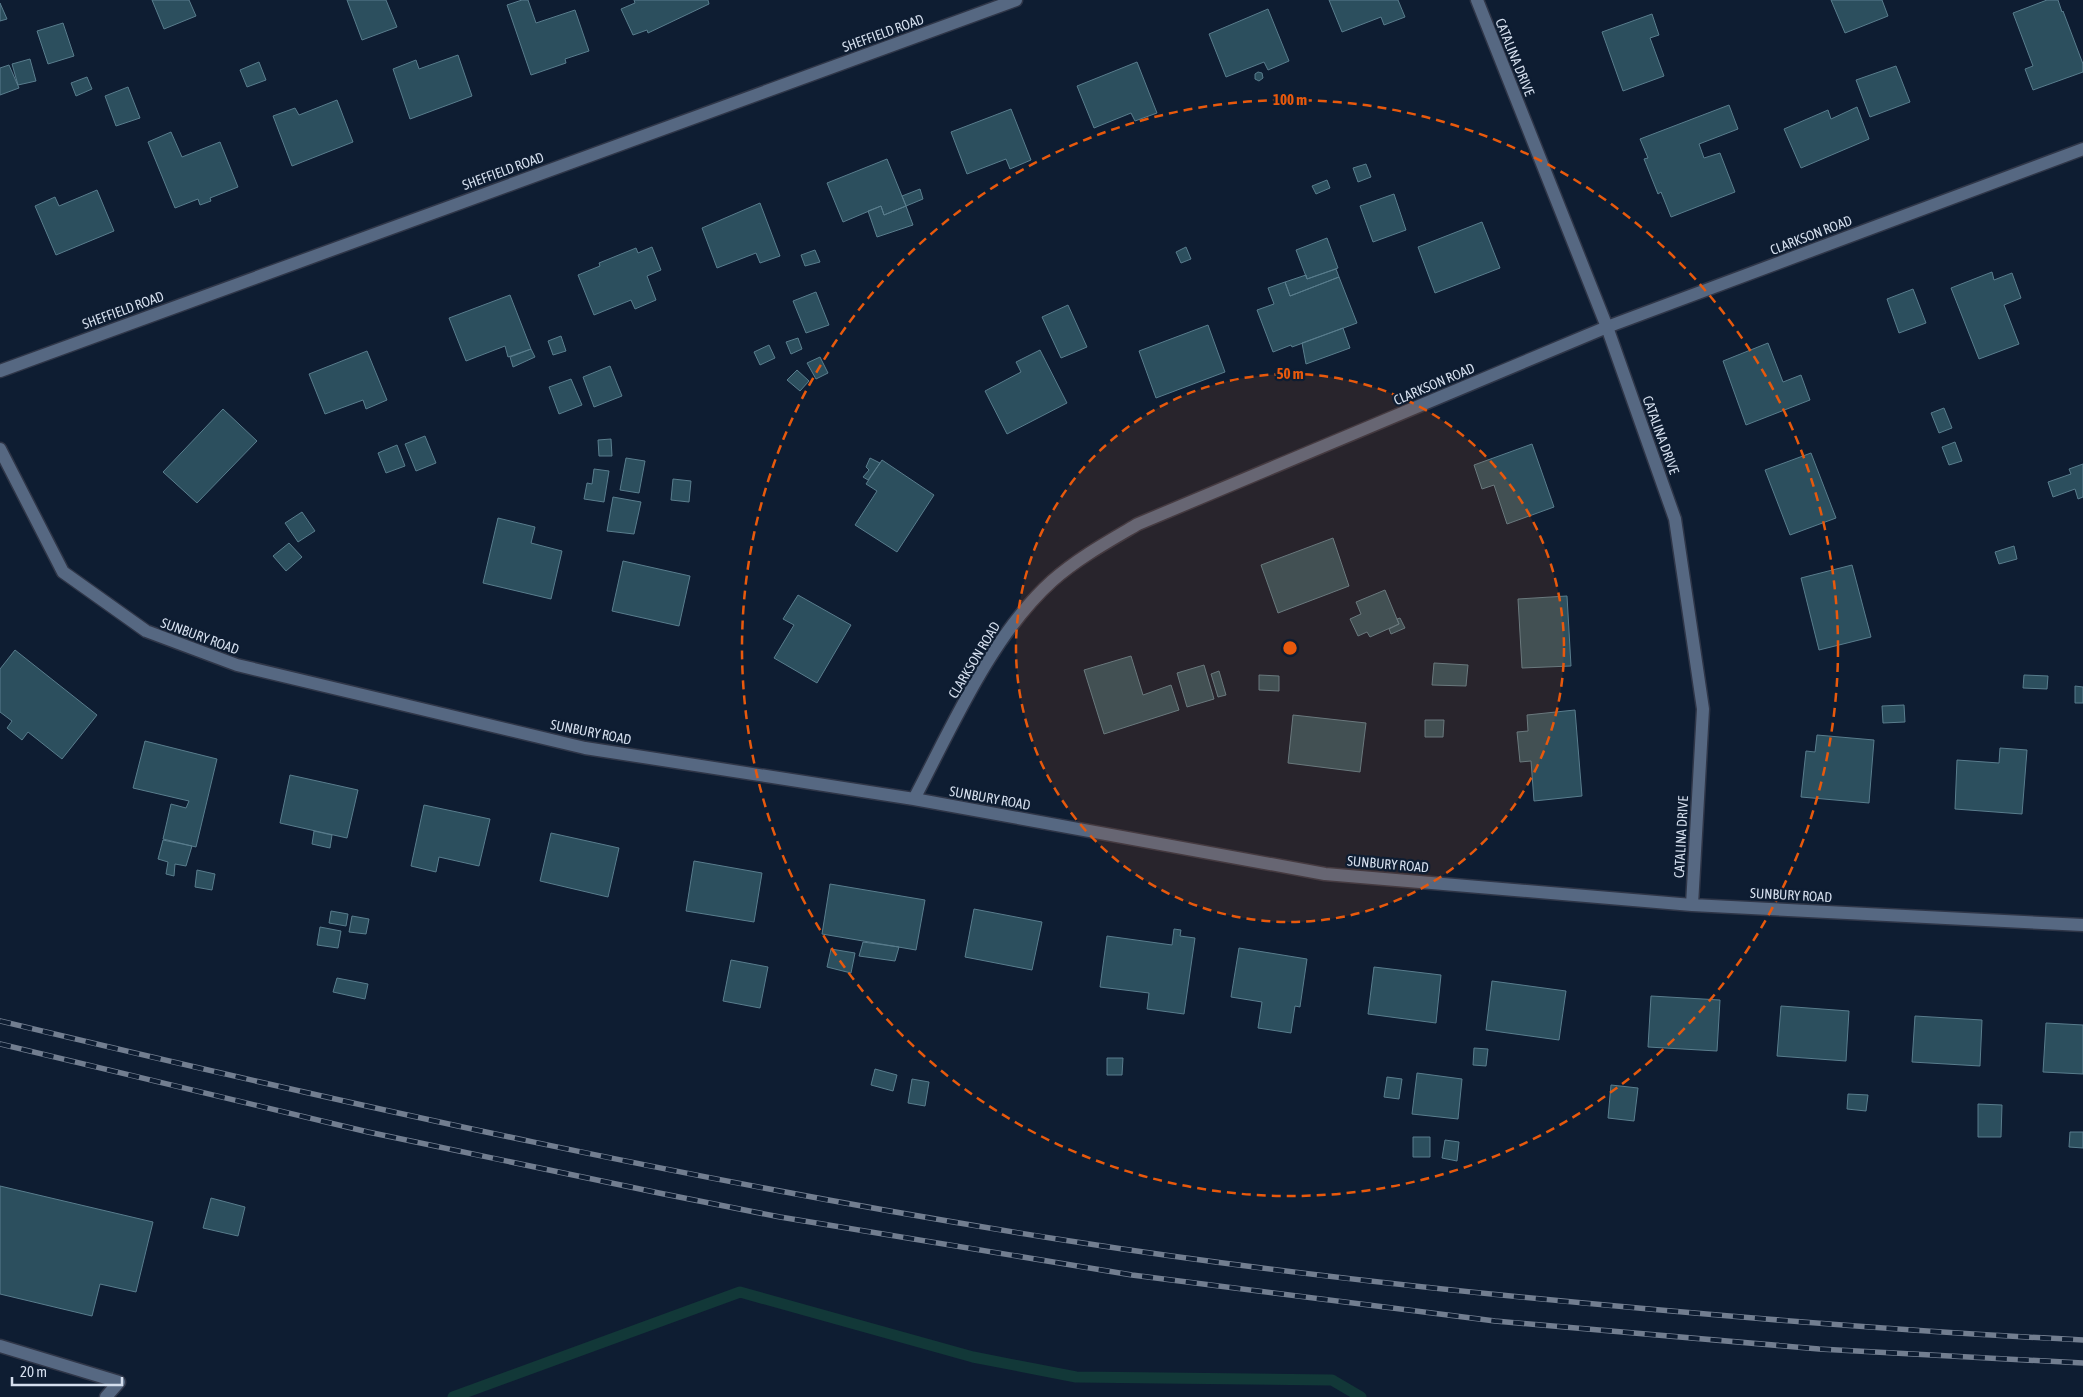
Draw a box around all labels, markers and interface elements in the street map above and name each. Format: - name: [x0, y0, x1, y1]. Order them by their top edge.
- street label: SHEFFIELD ROAD: [840, 11, 926, 55]
- street label: CATALINA DRIVE: [1492, 16, 1538, 98]
- text: 100 m: [1273, 91, 1307, 108]
- street label: SHEFFIELD ROAD: [460, 149, 546, 193]
- street label: CLARKSON ROAD: [1768, 212, 1854, 258]
- street label: SHEFFIELD ROAD: [80, 288, 166, 332]
- street label: CLARKSON ROAD: [1391, 360, 1477, 408]
- text: 50 m: [1277, 365, 1304, 382]
- street label: CATALINA DRIVE: [1639, 394, 1683, 476]
- street label: SUNBURY ROAD: [159, 614, 241, 658]
- street label: CLARKSON ROAD: [945, 619, 1003, 701]
- centre of rings: [1281, 639, 1299, 657]
- street label: SUNBURY ROAD: [549, 716, 633, 748]
- street label: SUNBURY ROAD: [948, 783, 1032, 813]
- street label: CATALINA DRIVE: [1671, 795, 1691, 879]
- street label: SUNBURY ROAD: [1346, 852, 1430, 876]
- street label: SUNBURY ROAD: [1750, 885, 1833, 905]
- scale bar: [12, 1354, 122, 1386]
- text: 20 m: [20, 1363, 47, 1380]

